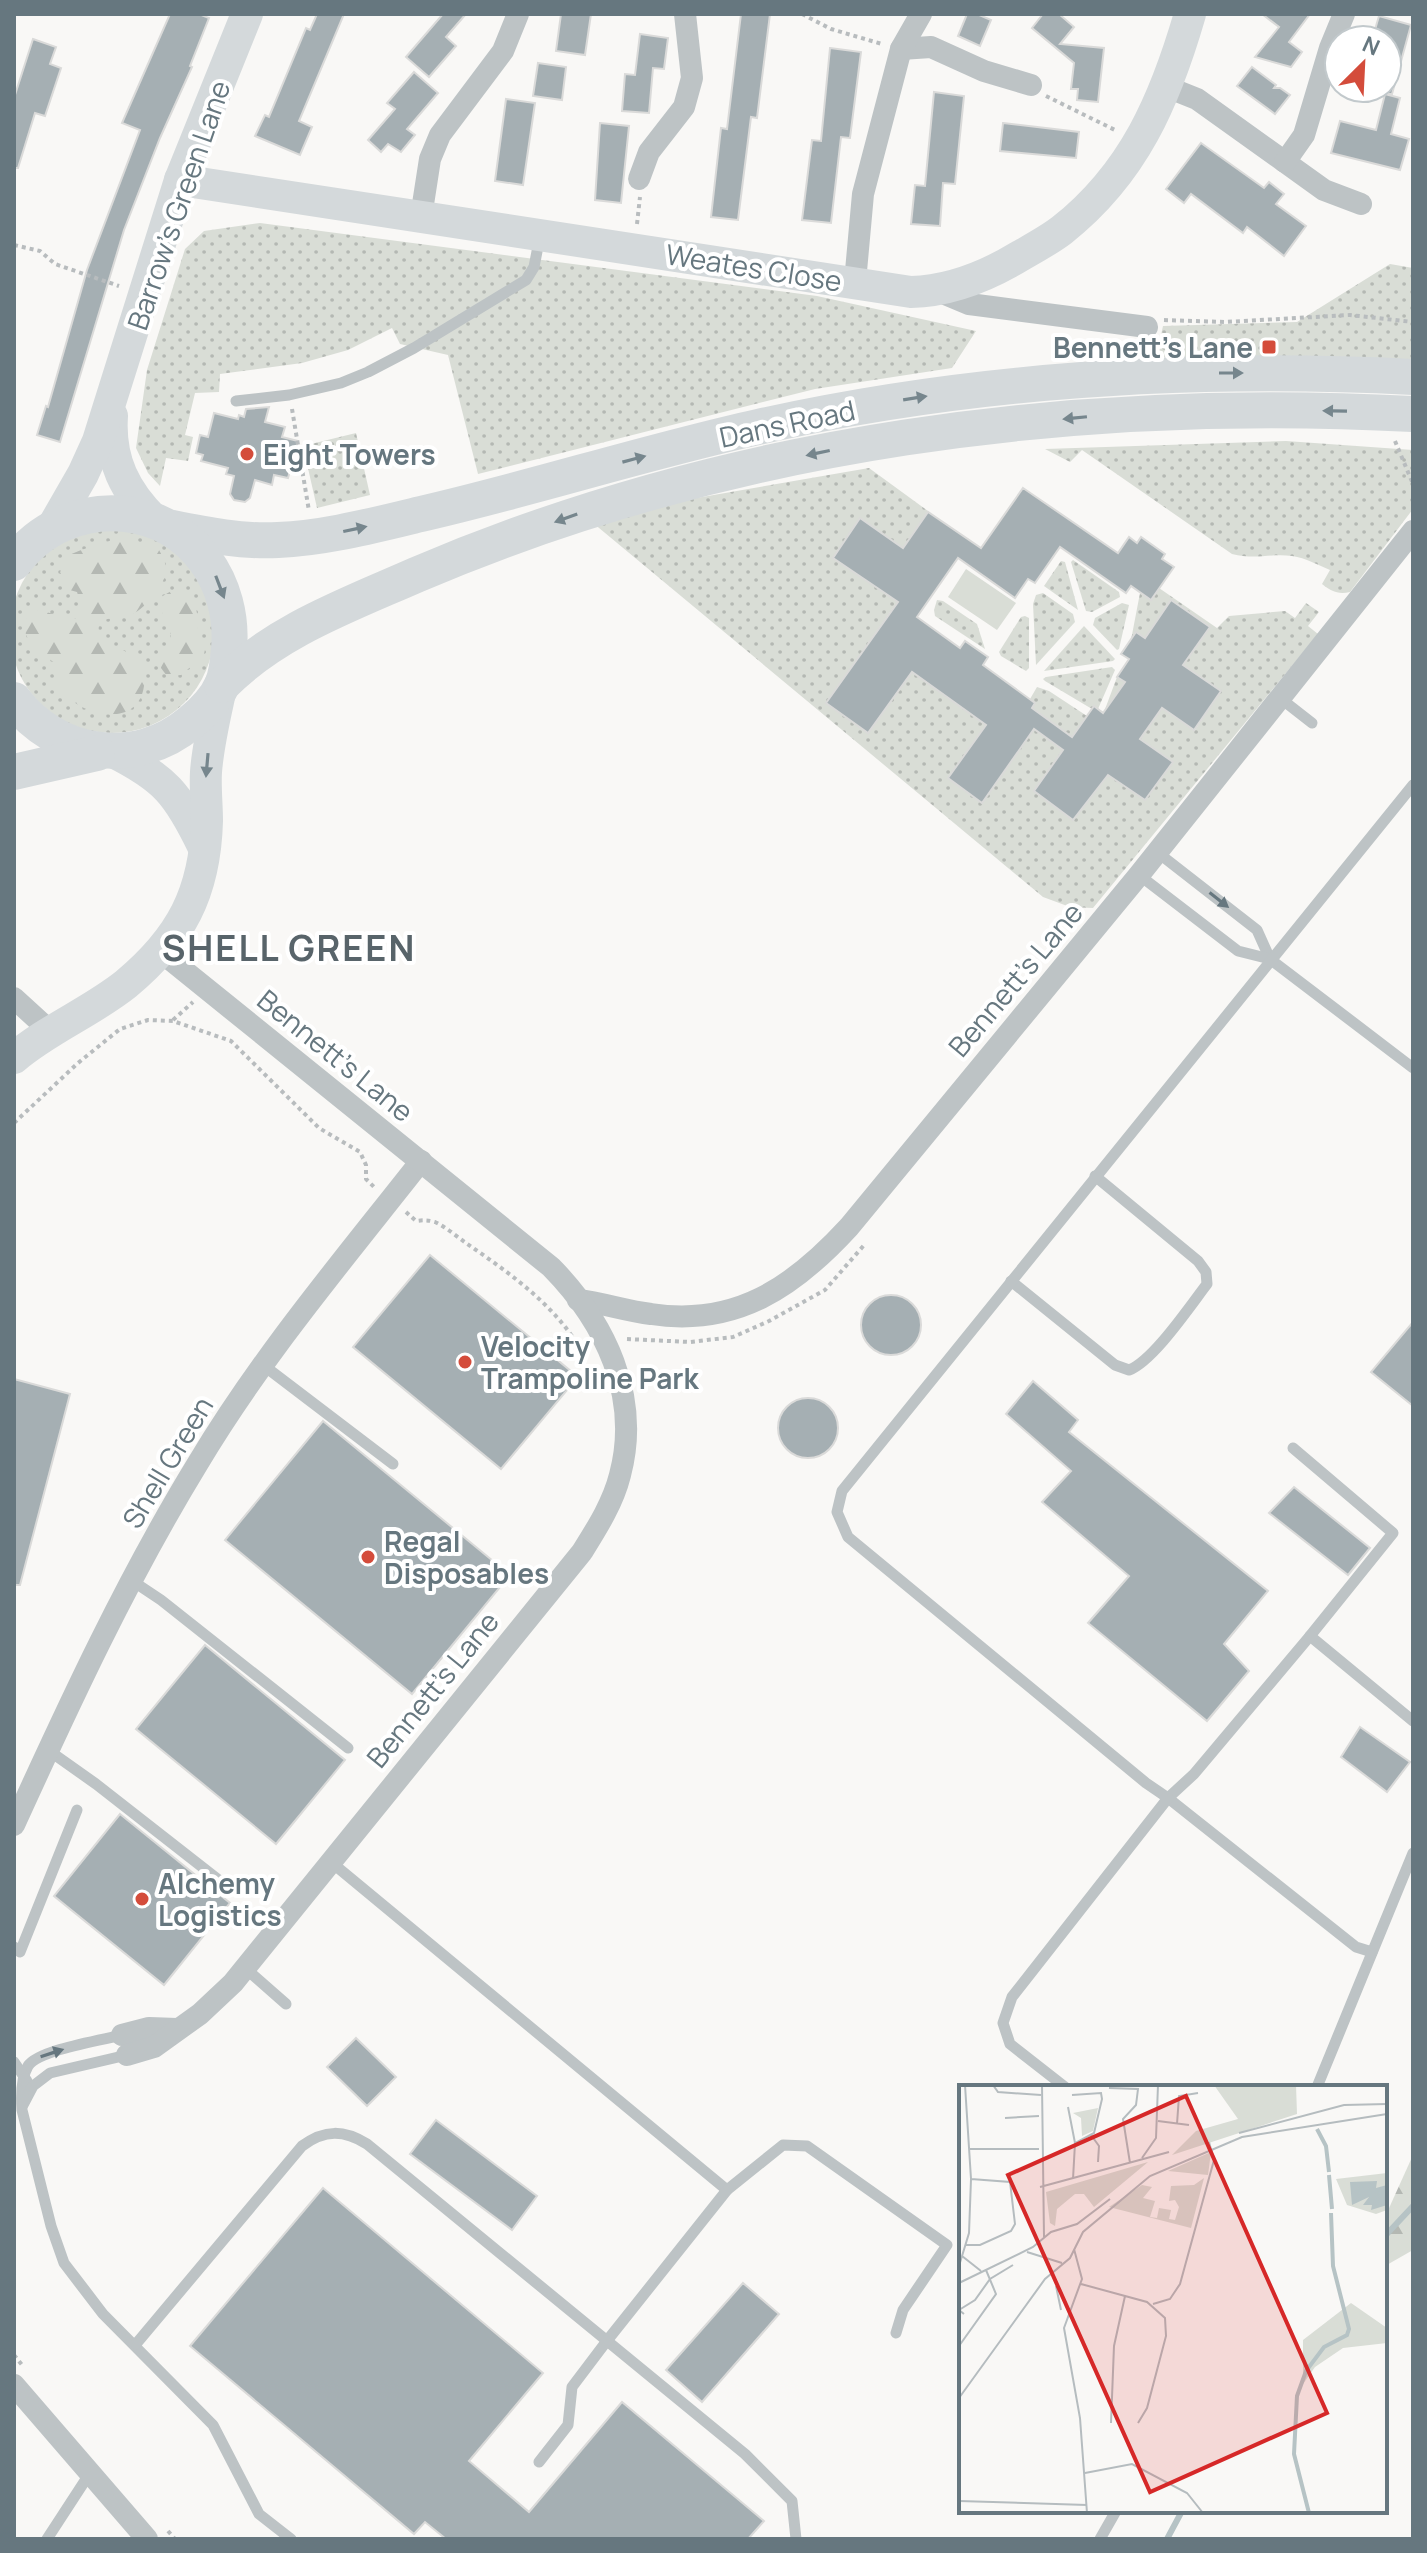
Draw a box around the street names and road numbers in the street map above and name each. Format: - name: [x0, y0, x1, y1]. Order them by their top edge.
- street label: Barrow's Green Lane: [118, 75, 238, 335]
- street label: Weates Close: [663, 234, 845, 300]
- street label: Dans Road: [716, 390, 858, 456]
- street label: Bennett's Lane: [939, 894, 1091, 1064]
- street label: Bennett's Lane: [250, 980, 422, 1130]
- street label: Shell Green: [113, 1389, 221, 1535]
- street label: Bennett's Lane: [357, 1603, 507, 1775]

